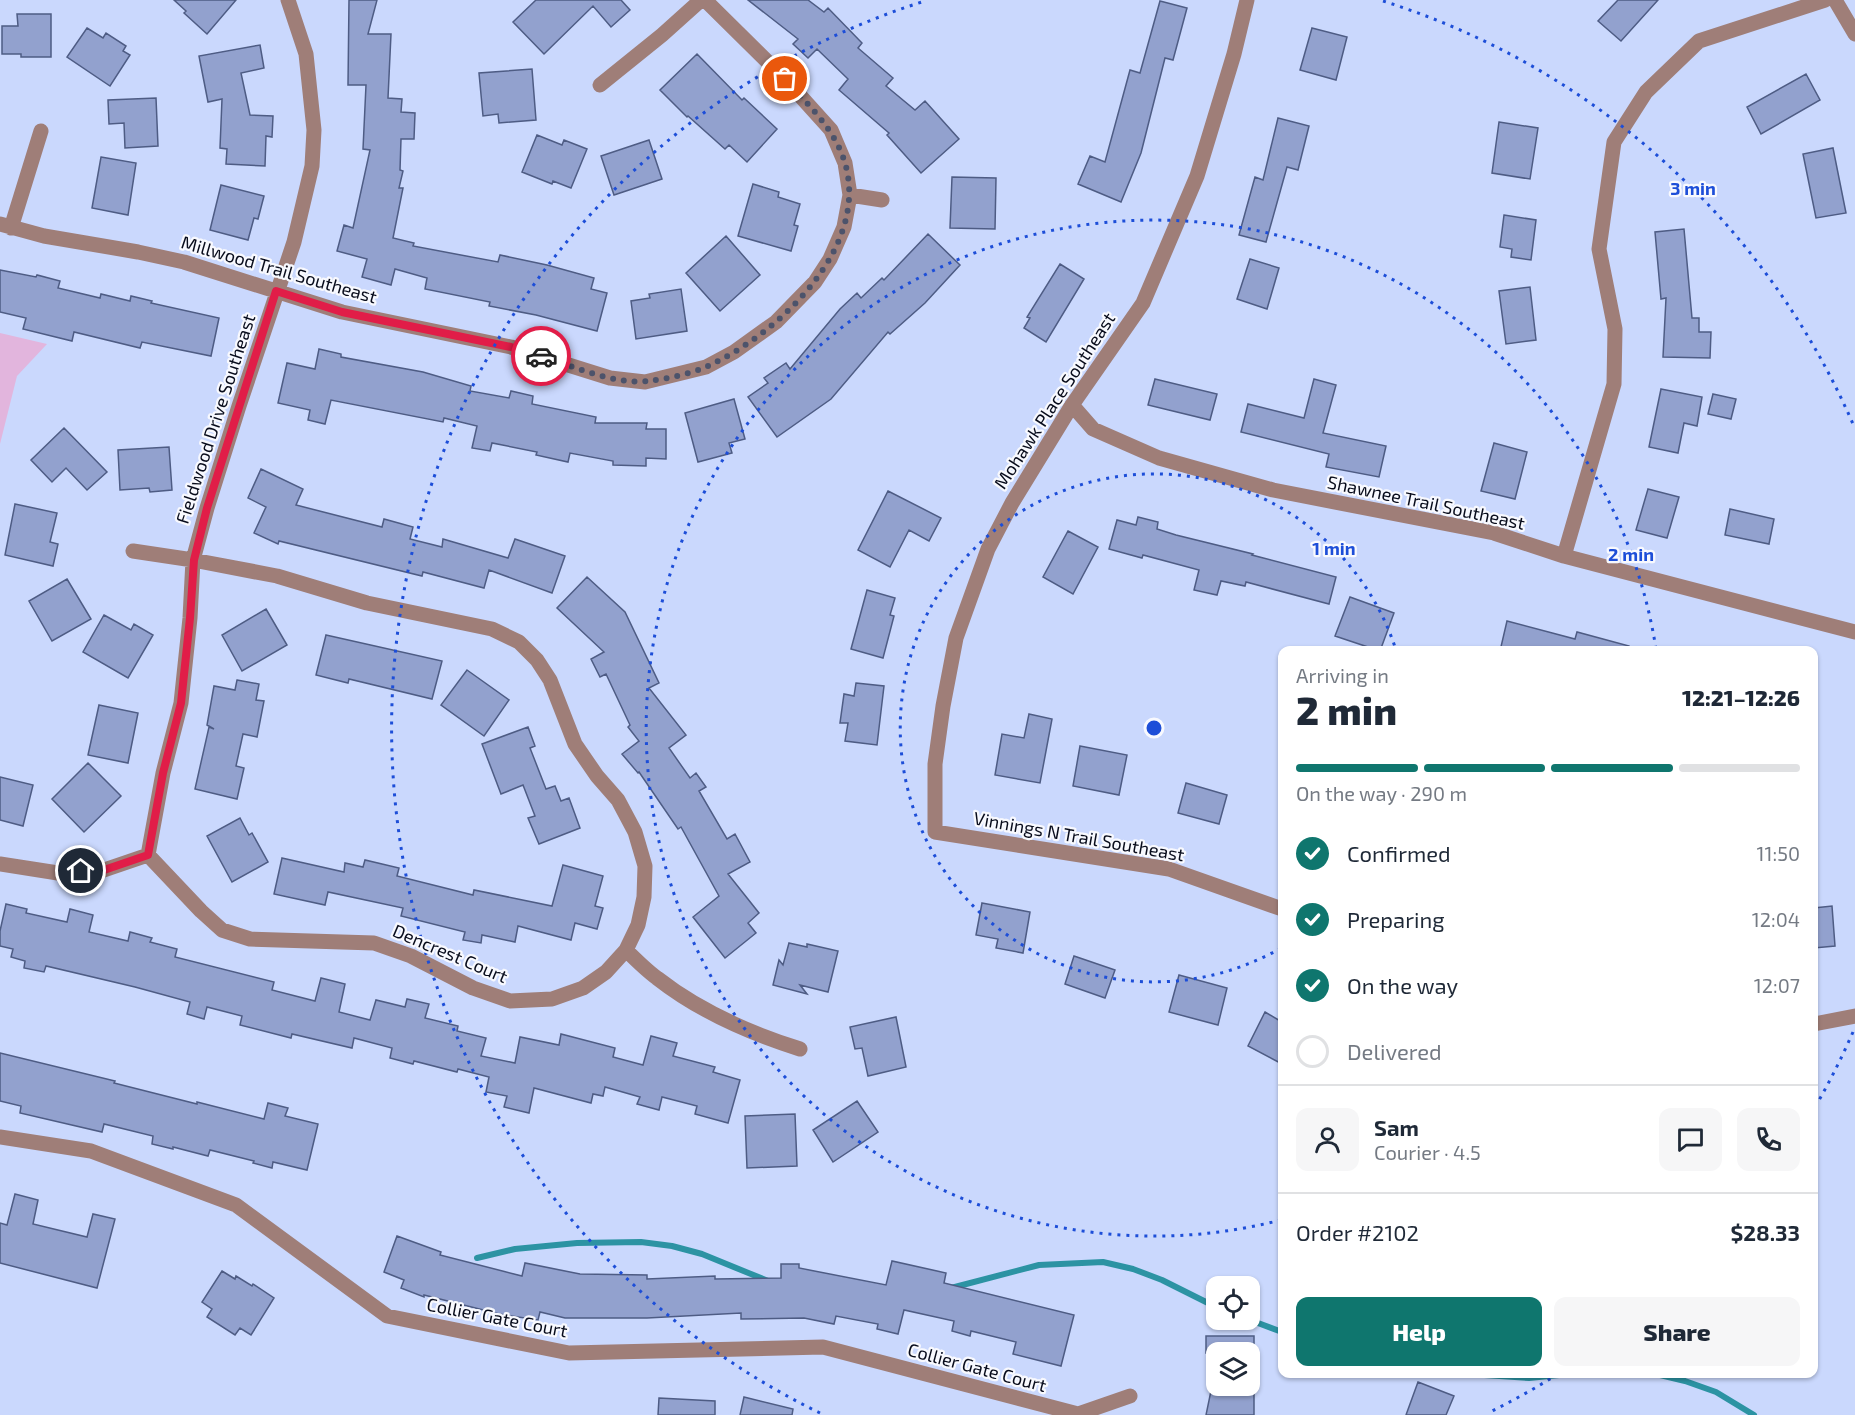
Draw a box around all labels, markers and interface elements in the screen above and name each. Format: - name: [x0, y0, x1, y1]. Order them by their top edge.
- pin: [759, 53, 810, 104]
- icon: bag: [768, 62, 801, 95]
- text: 3 min: [1670, 177, 1716, 199]
- street label: Millwood Trail Southeast: [179, 231, 380, 308]
- street label: Mohawk Place Southeast: [989, 308, 1120, 493]
- street label: Fieldwood Drive Southeast: [171, 311, 259, 526]
- courier: [511, 326, 571, 386]
- icon: car: [525, 340, 558, 373]
- street label: Shawnee Trail Southeast: [1325, 470, 1527, 534]
- text: 1 min: [1312, 537, 1356, 559]
- text: 2 min: [1608, 543, 1654, 565]
- text: Arriving in: [1296, 663, 1389, 687]
- text: 12:21–12:26: [1682, 684, 1800, 710]
- text: 2 min: [1296, 686, 1397, 733]
- centre of rings: [1144, 718, 1164, 738]
- text: On the way · 290 m: [1296, 781, 1467, 805]
- street label: Vinnings N Trail Southeast: [972, 807, 1186, 865]
- icon: check: [1296, 837, 1329, 870]
- text: Confirmed: [1347, 840, 1451, 866]
- text: 11:50: [1757, 841, 1800, 865]
- pin: [55, 845, 106, 896]
- icon: home: [64, 854, 97, 887]
- icon: check: [1296, 903, 1329, 936]
- text: Preparing: [1347, 906, 1445, 932]
- text: 12:04: [1752, 907, 1800, 931]
- street label: Dencrest Court: [390, 919, 511, 987]
- icon: check: [1296, 969, 1329, 1002]
- text: On the way: [1347, 972, 1458, 998]
- text: 12:07: [1754, 973, 1800, 997]
- text: Delivered: [1347, 1038, 1442, 1064]
- button: person: [1296, 1108, 1359, 1171]
- button: chat: [1659, 1108, 1722, 1171]
- button: phone: [1737, 1108, 1800, 1171]
- text: Sam: [1374, 1114, 1419, 1140]
- text: Courier · 4.5: [1374, 1140, 1481, 1164]
- text: Order #2102: [1296, 1219, 1419, 1245]
- text: $28.33: [1730, 1219, 1800, 1245]
- map controls: [1206, 1276, 1260, 1396]
- button: locate: [1206, 1276, 1260, 1330]
- street label: Collier Gate Court: [425, 1293, 569, 1341]
- button: Help: [1296, 1297, 1542, 1366]
- button: Share: [1554, 1297, 1800, 1366]
- street label: Collier Gate Court: [905, 1338, 1049, 1396]
- button: layers: [1206, 1342, 1260, 1396]

